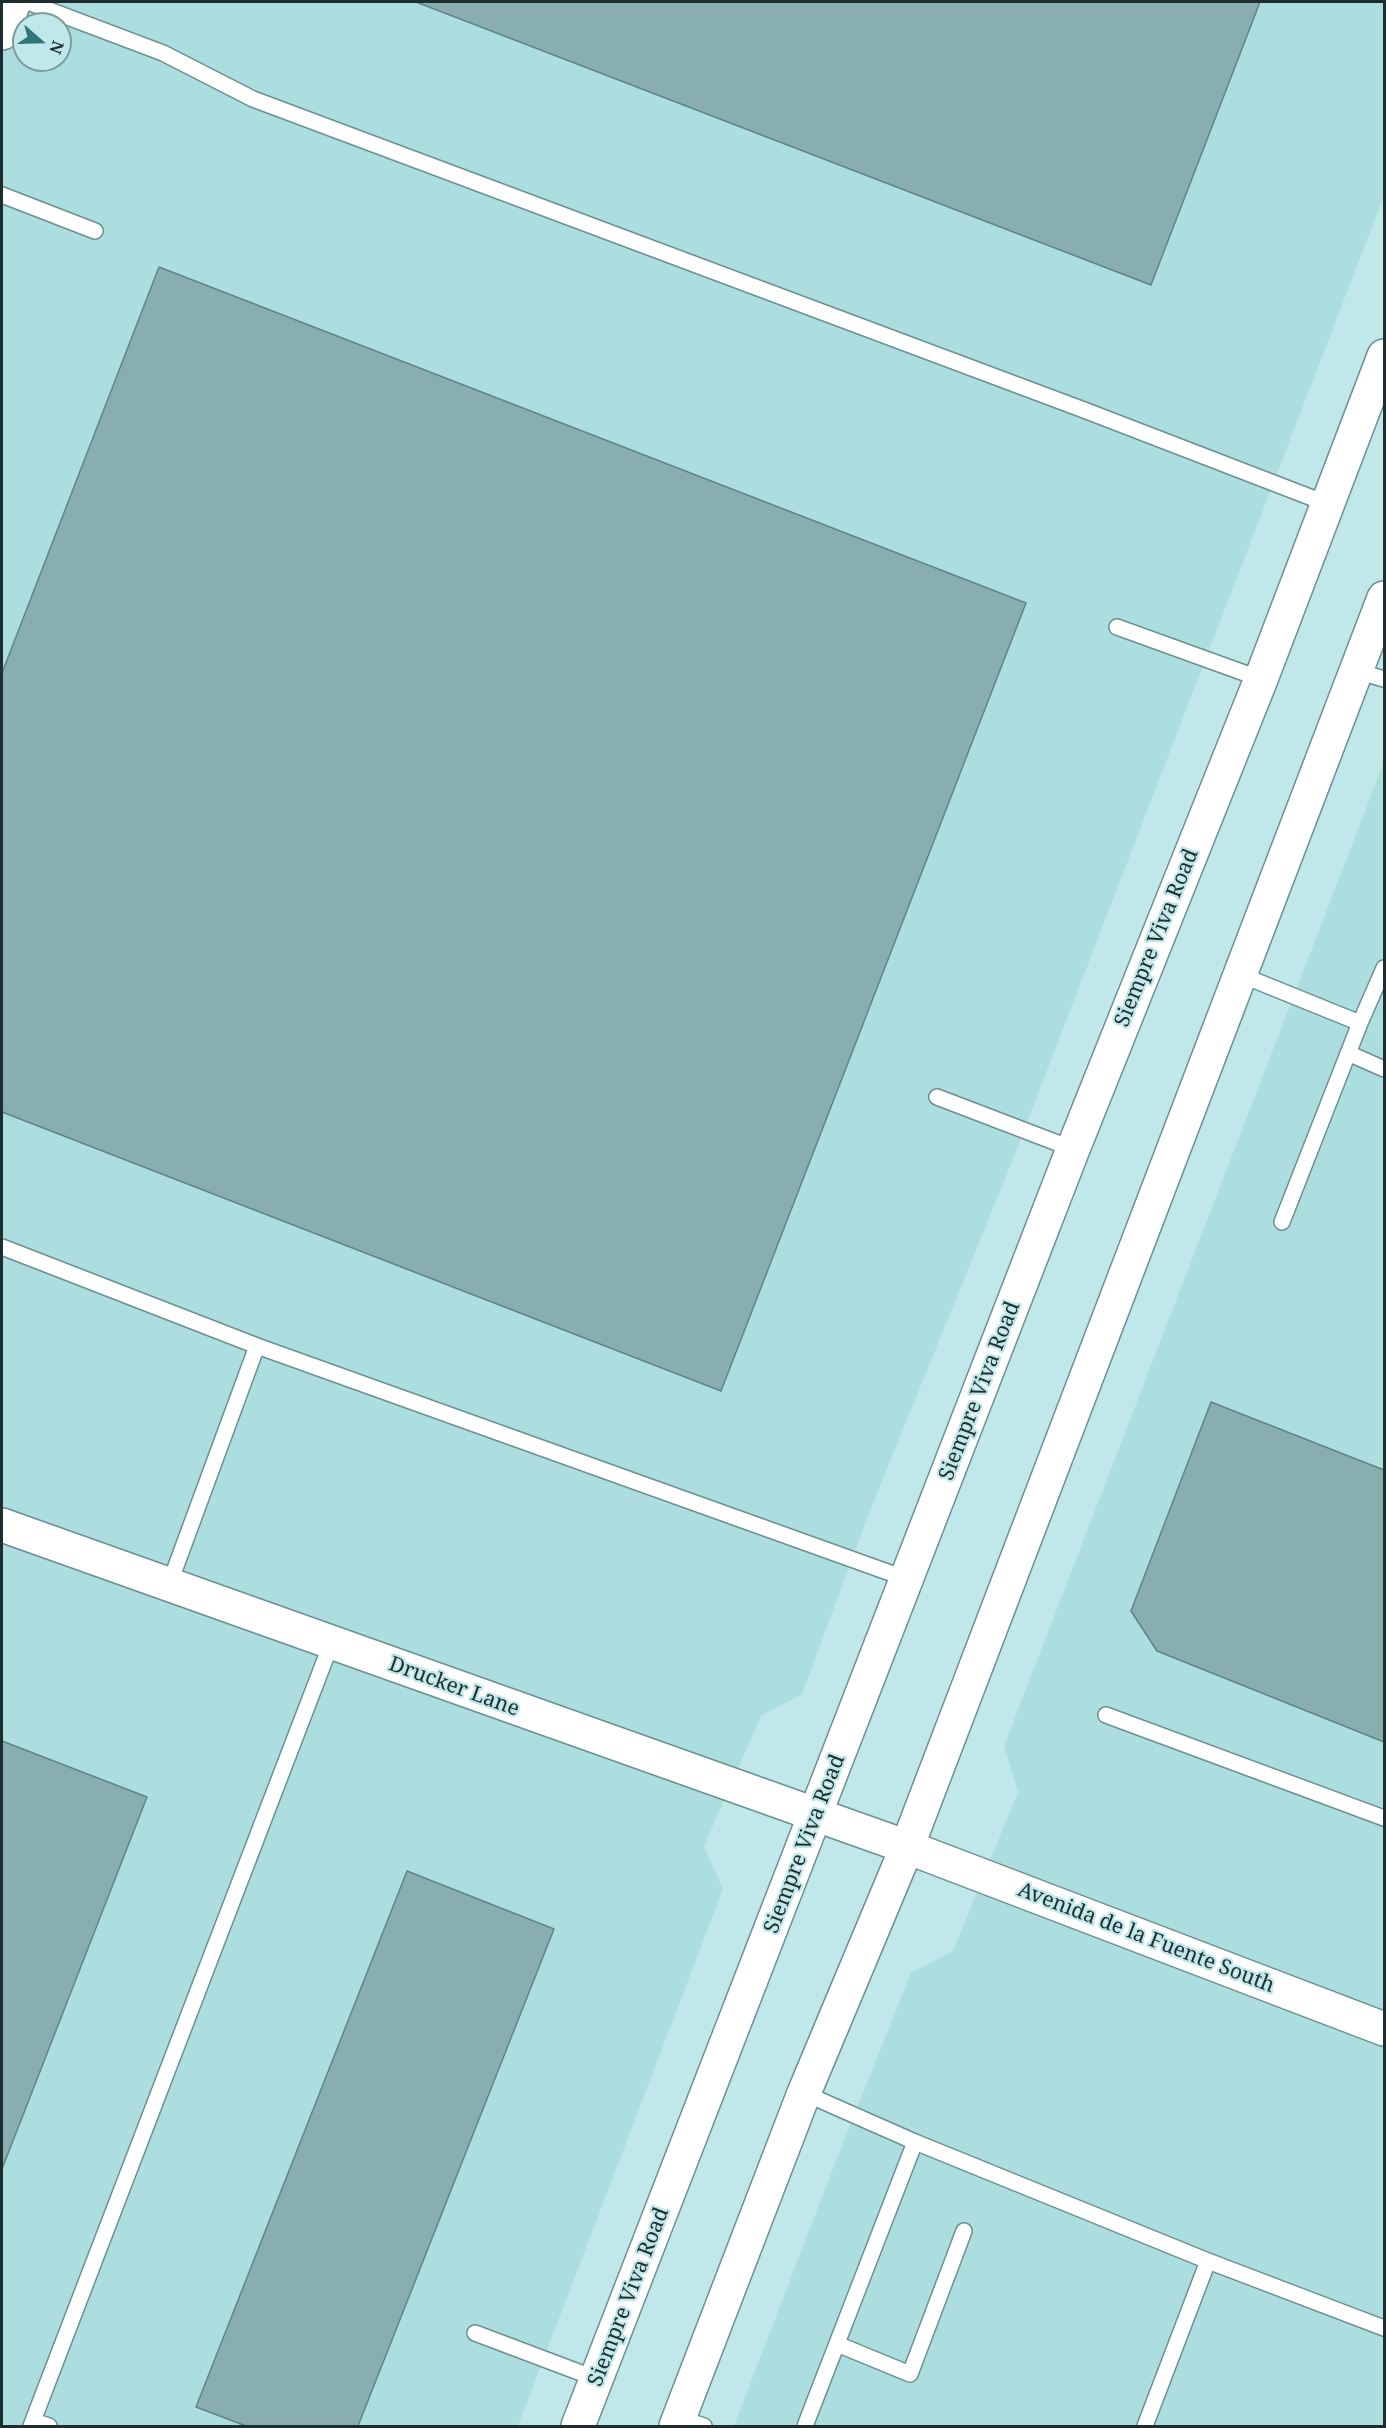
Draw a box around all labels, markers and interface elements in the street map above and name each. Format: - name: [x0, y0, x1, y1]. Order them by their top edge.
- north arrow: [12, 12, 72, 72]
- text: N: [45, 38, 70, 57]
- street label: Siempre Viva Road: [1110, 845, 1204, 1031]
- street label: Siempre Viva Road: [934, 1298, 1026, 1484]
- street label: Drucker Lane: [385, 1652, 523, 1722]
- street label: Siempre Viva Road: [759, 1751, 851, 1937]
- street label: Avenida de la Fuente South: [1014, 1877, 1278, 1999]
- street label: Siempre Viva Road: [583, 2204, 675, 2390]

